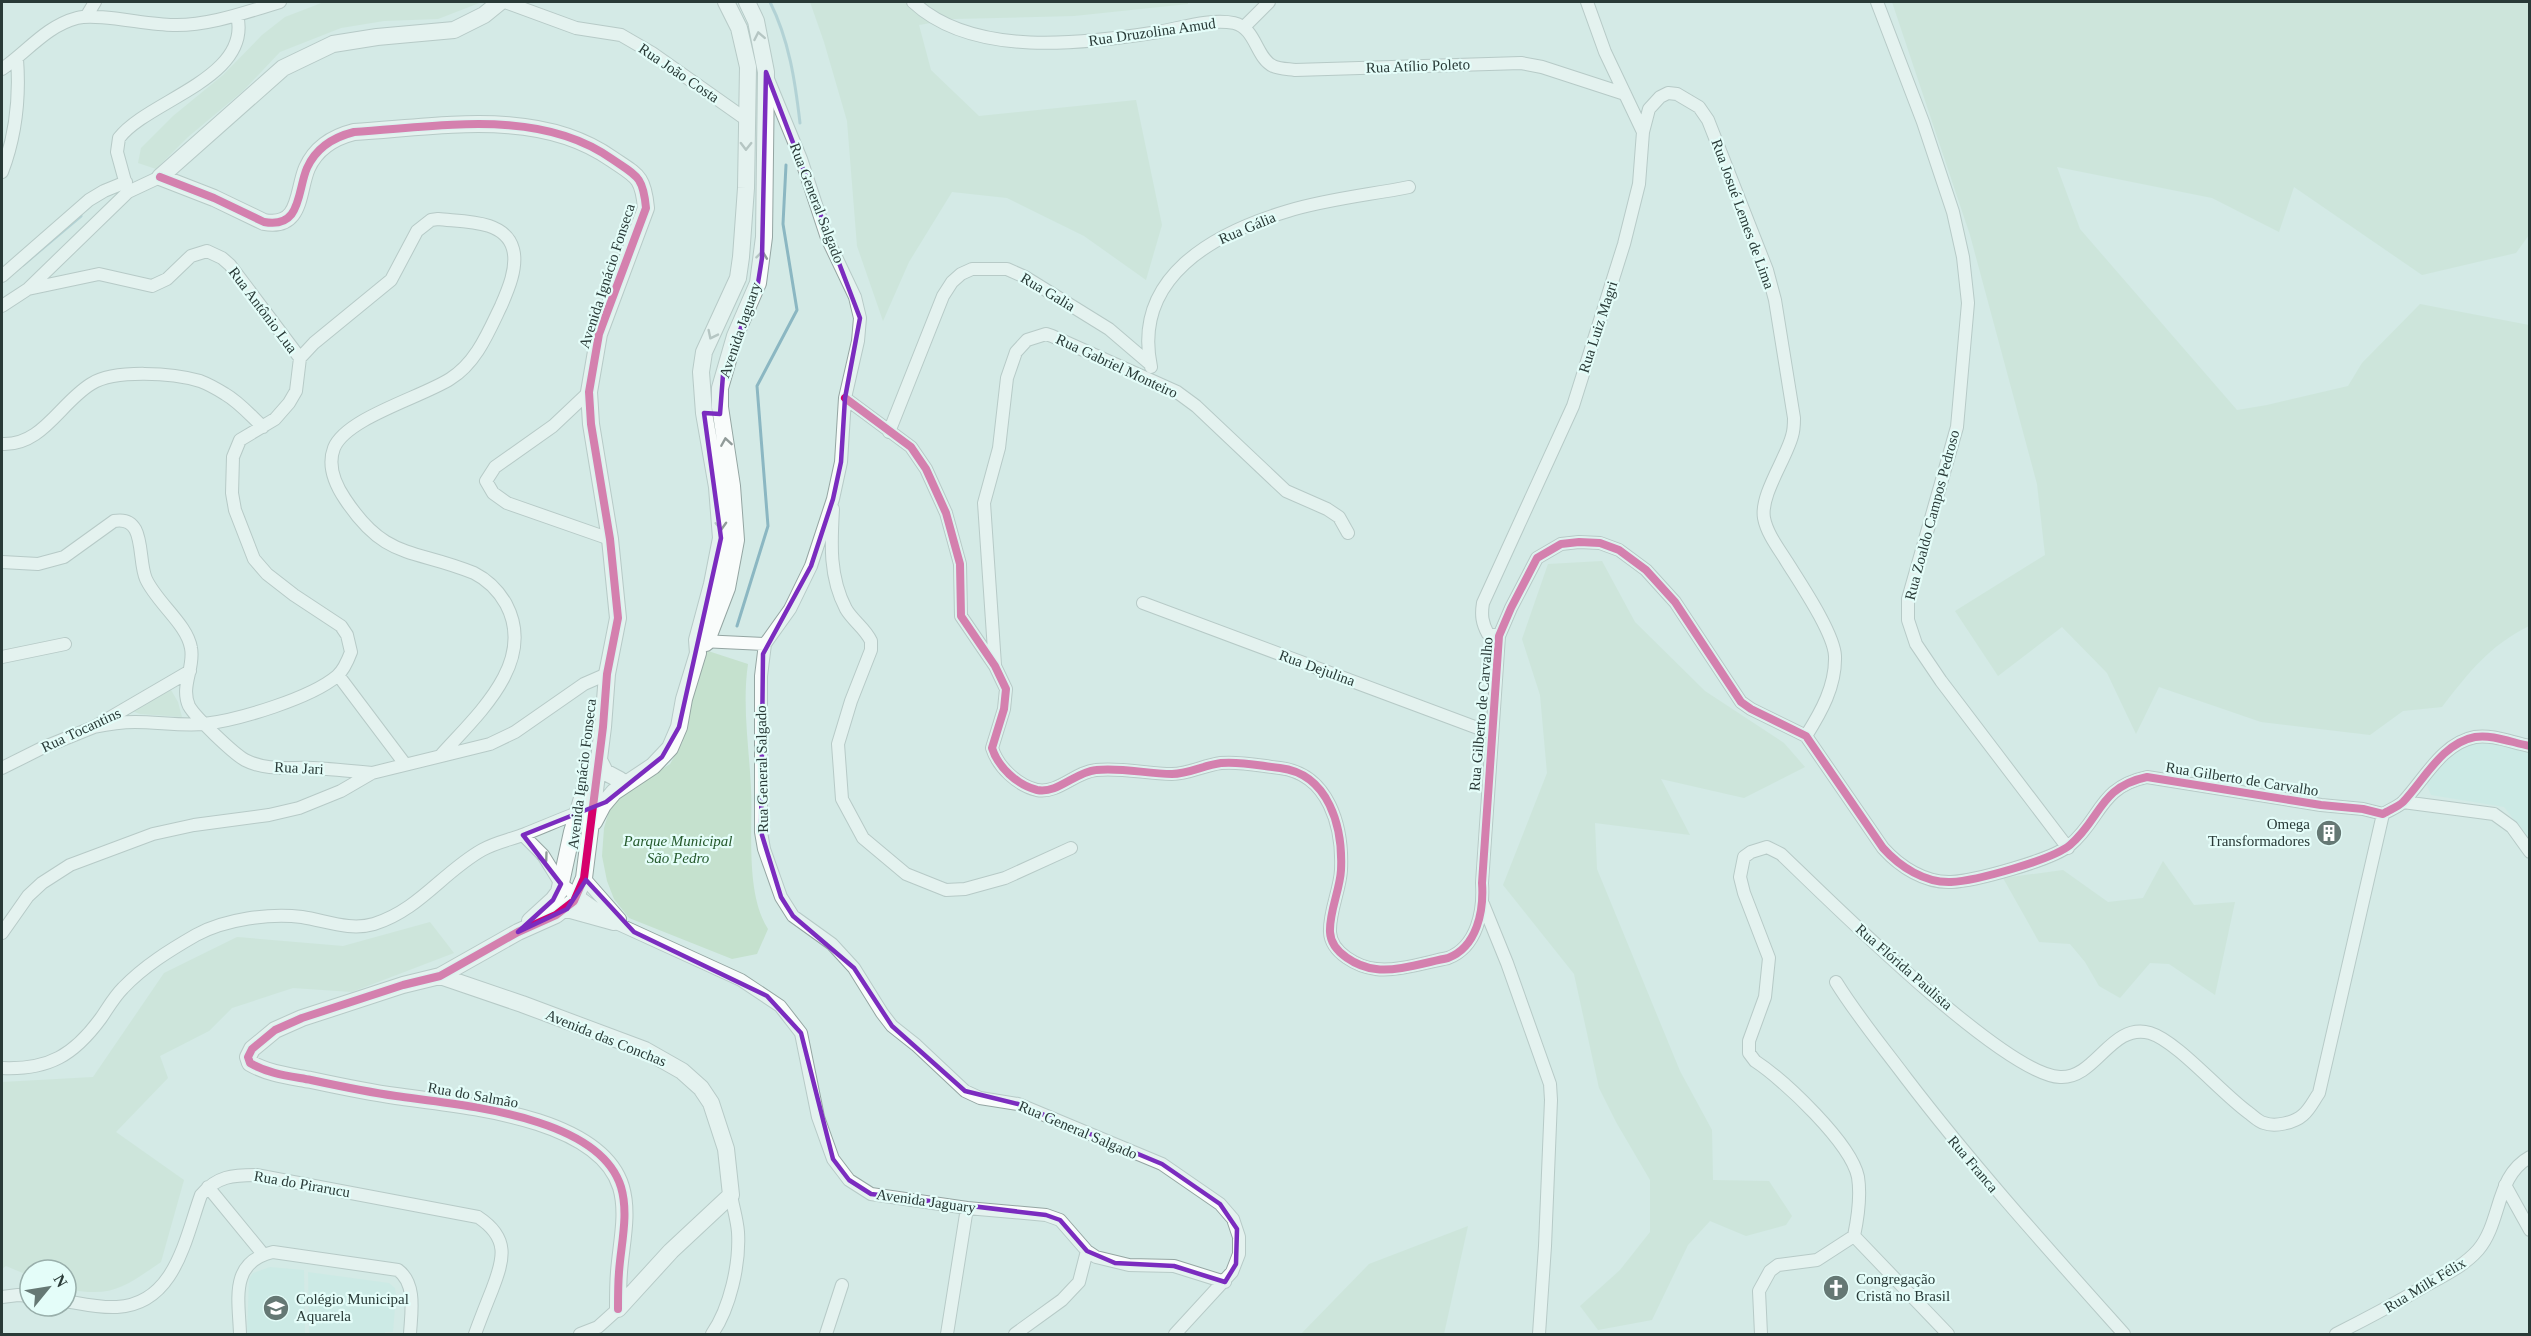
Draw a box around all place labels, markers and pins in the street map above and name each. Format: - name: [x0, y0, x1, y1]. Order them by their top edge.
- place label: Omega Transformadores: [2208, 816, 2310, 849]
- building icon: Omega Transformadores: [2314, 818, 2344, 848]
- place label: Congregação Cristã no Brasil: [1856, 1271, 1950, 1304]
- church icon: Congregação Cristã no Brasil: [1821, 1273, 1851, 1303]
- place label: Colégio Municipal Aquarela: [296, 1291, 409, 1324]
- school or university icon: Colégio Municipal Aquarela: [261, 1293, 291, 1323]

